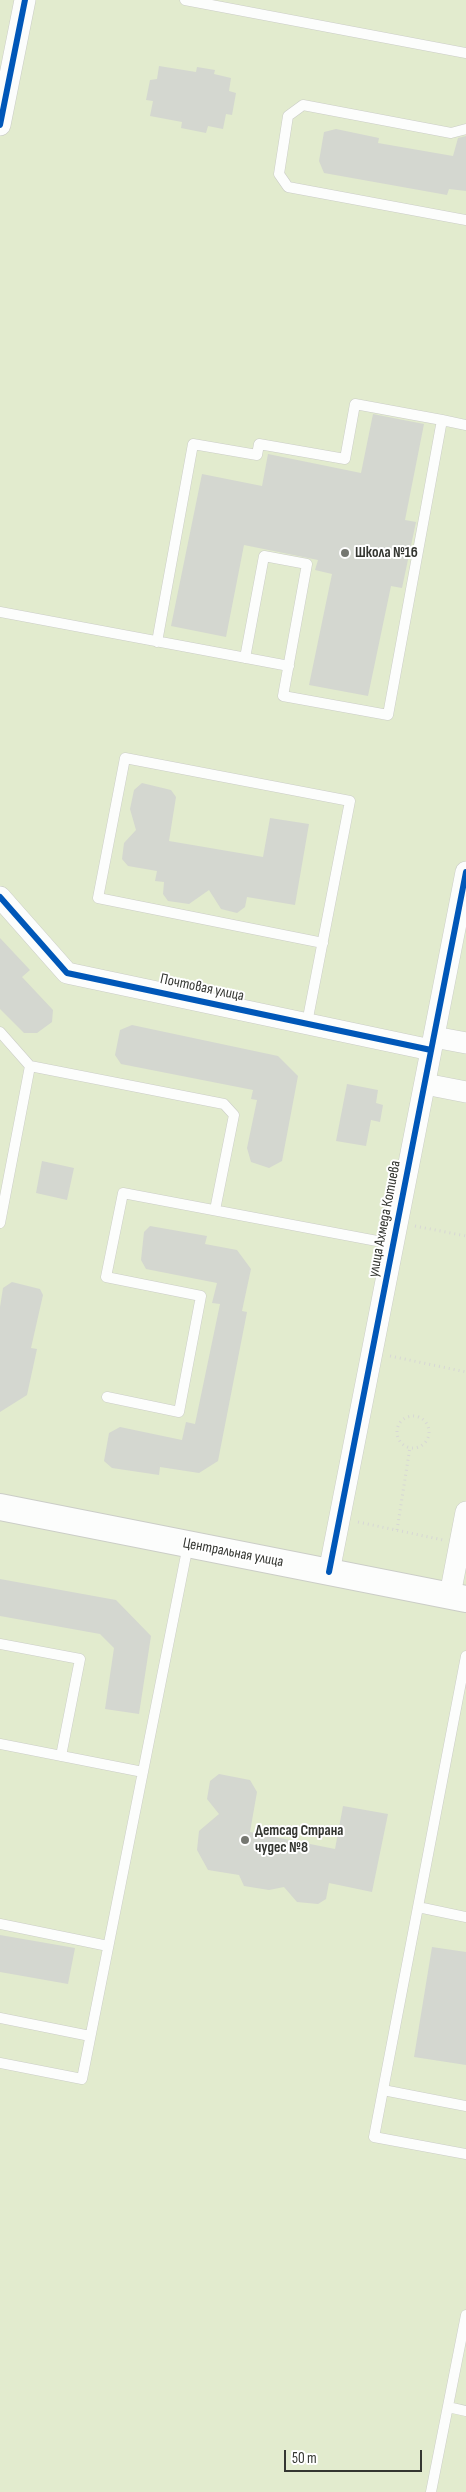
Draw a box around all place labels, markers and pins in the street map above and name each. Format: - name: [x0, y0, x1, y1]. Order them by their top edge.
- place label: Школа №16: [355, 544, 418, 562]
- marker: Школа №16: [339, 547, 351, 559]
- place label: Детсад Страна чудес №8: [255, 1822, 343, 1857]
- marker: Детсад Страна чудес №8: [239, 1834, 251, 1846]

